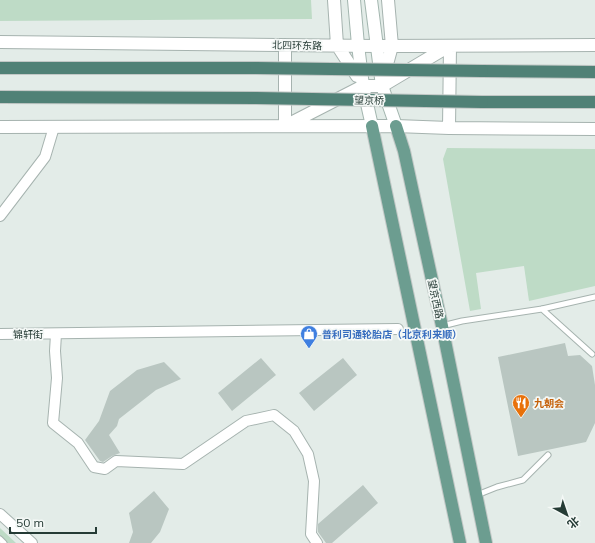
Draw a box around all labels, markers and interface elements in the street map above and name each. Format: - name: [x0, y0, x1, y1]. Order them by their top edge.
- street label: 北四环东路: [272, 39, 322, 52]
- street label: 望京桥: [354, 94, 384, 107]
- street label: 望京西路: [425, 278, 446, 320]
- shop icon: 普利司通轮胎店（北京利来顺）: [299, 324, 319, 349]
- street label: 锦轩街: [13, 328, 43, 341]
- place label: 普利司通轮胎店（北京利来顺）: [322, 328, 462, 341]
- restaurant icon: 九朝会: [511, 393, 531, 418]
- place label: 九朝会: [534, 397, 564, 410]
- north arrow: [547, 495, 587, 535]
- scale bar: [10, 509, 96, 535]
- text: 北: [565, 514, 582, 532]
- text: 50 m: [16, 515, 44, 530]

